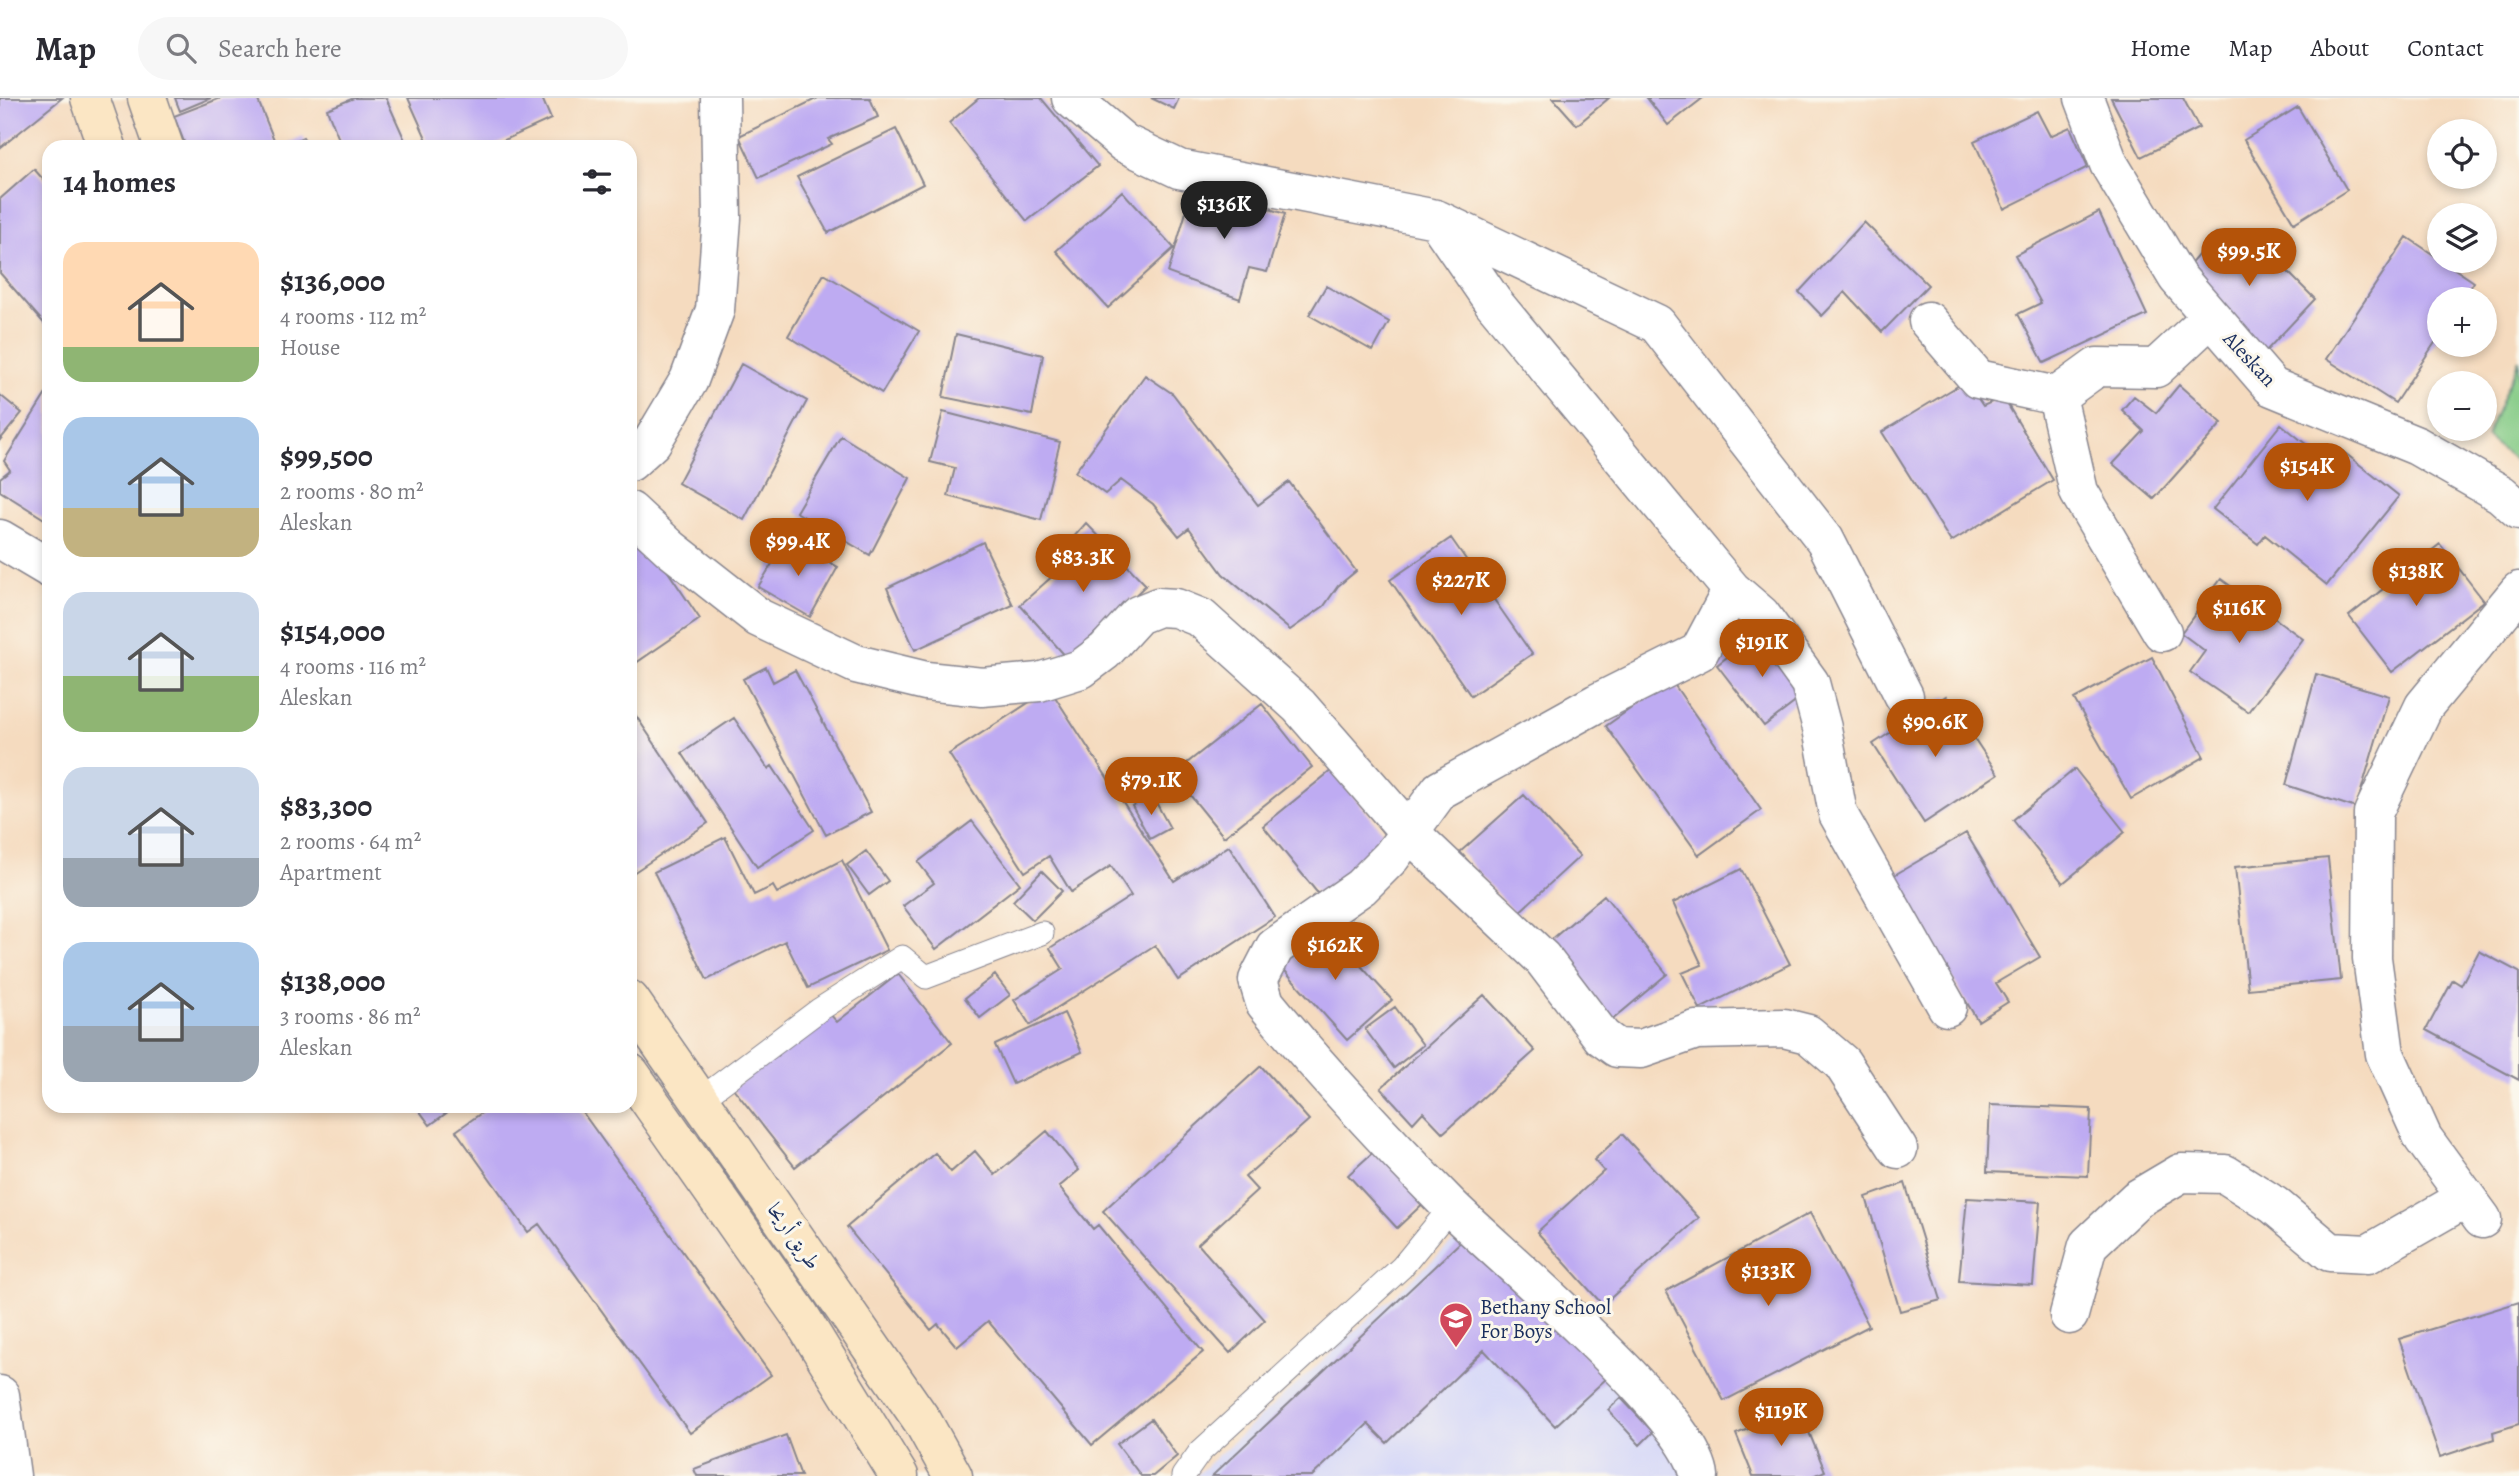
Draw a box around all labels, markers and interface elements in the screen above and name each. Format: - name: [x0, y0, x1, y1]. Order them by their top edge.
- search box: [138, 17, 628, 80]
- text: Map: [35, 26, 96, 71]
- icon: search: [162, 29, 200, 67]
- text: Search here: [218, 31, 342, 66]
- text: Home: [2130, 32, 2191, 64]
- text: Map: [2229, 32, 2273, 64]
- text: About: [2311, 32, 2369, 64]
- text: Contact: [2407, 32, 2484, 64]
- map controls: [2427, 119, 2497, 441]
- button: locate: [2427, 119, 2497, 189]
- text: 14 homes: [63, 162, 176, 202]
- icon: filters: [578, 163, 616, 201]
- pin: $136K: [1175, 181, 1273, 241]
- text: $136K: [1197, 188, 1251, 219]
- button: layers: [2427, 203, 2497, 273]
- pin: $99.5K: [2192, 228, 2306, 288]
- text: $99.5K: [2217, 235, 2281, 266]
- text: $136,000: [280, 261, 385, 301]
- icon: home: [119, 270, 203, 354]
- button: +: [2427, 287, 2497, 357]
- text: 4 rooms · 112 m²: [280, 301, 426, 332]
- street label: Aleskan: [2217, 325, 2283, 393]
- text: House: [280, 332, 340, 363]
- button: −: [2427, 371, 2497, 441]
- text: $99,500: [280, 436, 373, 476]
- pin: $154K: [2258, 444, 2356, 503]
- icon: home: [119, 445, 203, 529]
- text: $154K: [2280, 450, 2334, 481]
- text: 2 rooms · 80 m²: [280, 476, 424, 507]
- text: Aleskan: [280, 507, 352, 538]
- pin: $99.4K: [741, 518, 855, 578]
- text: $99.4K: [766, 525, 830, 556]
- pin: $83.3K: [1026, 534, 1140, 594]
- text: $83.3K: [1052, 541, 1114, 572]
- pin: $138K: [2367, 548, 2465, 608]
- text: $138K: [2389, 555, 2444, 586]
- pin: $227K: [1412, 558, 1510, 617]
- text: $227K: [1432, 564, 1490, 595]
- pin: $116K: [2190, 586, 2288, 645]
- text: $116K: [2212, 592, 2266, 623]
- text: $154,000: [280, 611, 385, 651]
- icon: home: [119, 620, 203, 704]
- pin: $191K: [1713, 620, 1811, 679]
- text: $191K: [1736, 626, 1788, 657]
- text: 4 rooms · 116 m²: [280, 651, 426, 682]
- text: Aleskan: [280, 682, 352, 713]
- pin: $90.6K: [1878, 700, 1992, 759]
- text: $90.6K: [1902, 706, 1968, 737]
- pin: $79.1K: [1094, 758, 1208, 817]
- text: $79.1K: [1121, 764, 1181, 795]
- text: $83,300: [280, 786, 372, 826]
- icon: home: [119, 795, 203, 879]
- text: 2 rooms · 64 m²: [280, 826, 421, 857]
- text: Apartment: [280, 857, 382, 888]
- pin: $162K: [1286, 922, 1384, 982]
- text: $162K: [1307, 929, 1363, 960]
- text: $138,000: [280, 961, 385, 1001]
- icon: home: [119, 970, 203, 1054]
- text: 3 rooms · 86 m²: [280, 1001, 421, 1032]
- text: Aleskan: [280, 1032, 352, 1063]
- street label: طريق أريحا: [761, 1196, 828, 1275]
- pin: $133K: [1719, 1248, 1817, 1308]
- text: $133K: [1741, 1255, 1795, 1286]
- place label: Bethany School For Boys: [1480, 1293, 1611, 1345]
- school or university icon: Bethany School For Boys: [1437, 1300, 1475, 1349]
- pin: $119K: [1732, 1388, 1830, 1448]
- text: $119K: [1755, 1395, 1807, 1426]

